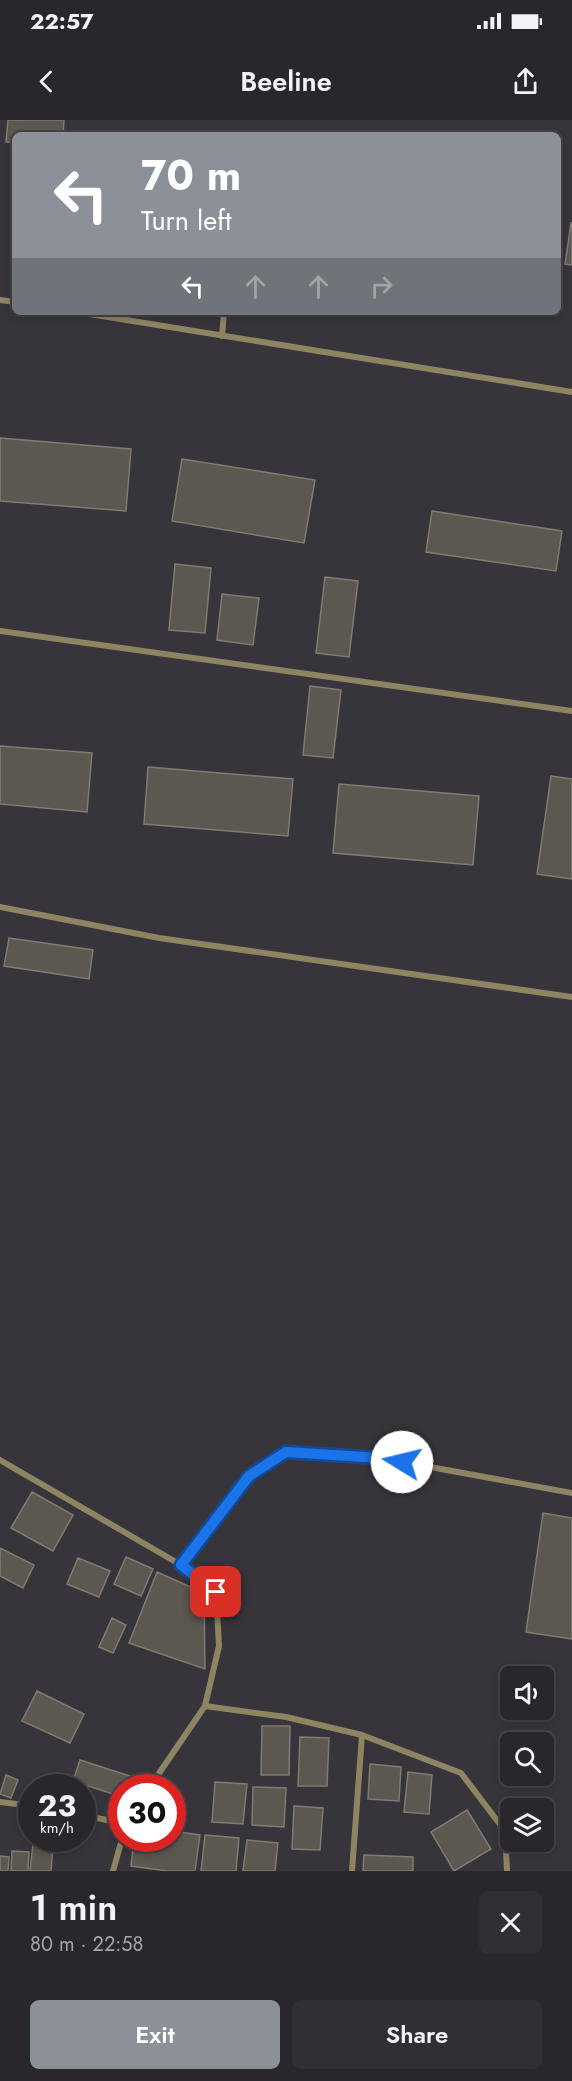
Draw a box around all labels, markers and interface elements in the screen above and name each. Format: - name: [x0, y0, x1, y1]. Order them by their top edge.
- text: 22:57: [30, 5, 93, 37]
- text: Beeline: [240, 62, 332, 101]
- icon: back: [30, 65, 63, 98]
- icon: share: [509, 65, 542, 98]
- text: 70 m: [141, 145, 241, 206]
- icon: left: [42, 156, 120, 234]
- text: Turn left: [141, 201, 231, 240]
- icon: left: [176, 270, 209, 303]
- icon: ahead: [239, 270, 272, 303]
- icon: ahead: [302, 270, 335, 303]
- icon: right: [365, 270, 398, 303]
- position arrow: [370, 1430, 434, 1494]
- pin: [190, 1566, 241, 1617]
- icon: arrive: [199, 1575, 232, 1608]
- map controls: [500, 1666, 554, 1852]
- button: sound: [500, 1666, 554, 1720]
- button: search: [500, 1732, 554, 1786]
- speed limit sign: 30: [108, 1774, 186, 1852]
- text: 23: [38, 1784, 76, 1827]
- button: layers: [500, 1798, 554, 1852]
- text: km/h: [40, 1817, 74, 1839]
- text: 1 min: [30, 1881, 117, 1933]
- button: close: [479, 1891, 542, 1954]
- text: 80 m · 22:58: [30, 1930, 143, 1959]
- button: Exit: [30, 2000, 280, 2069]
- button: Share: [292, 2000, 542, 2069]

